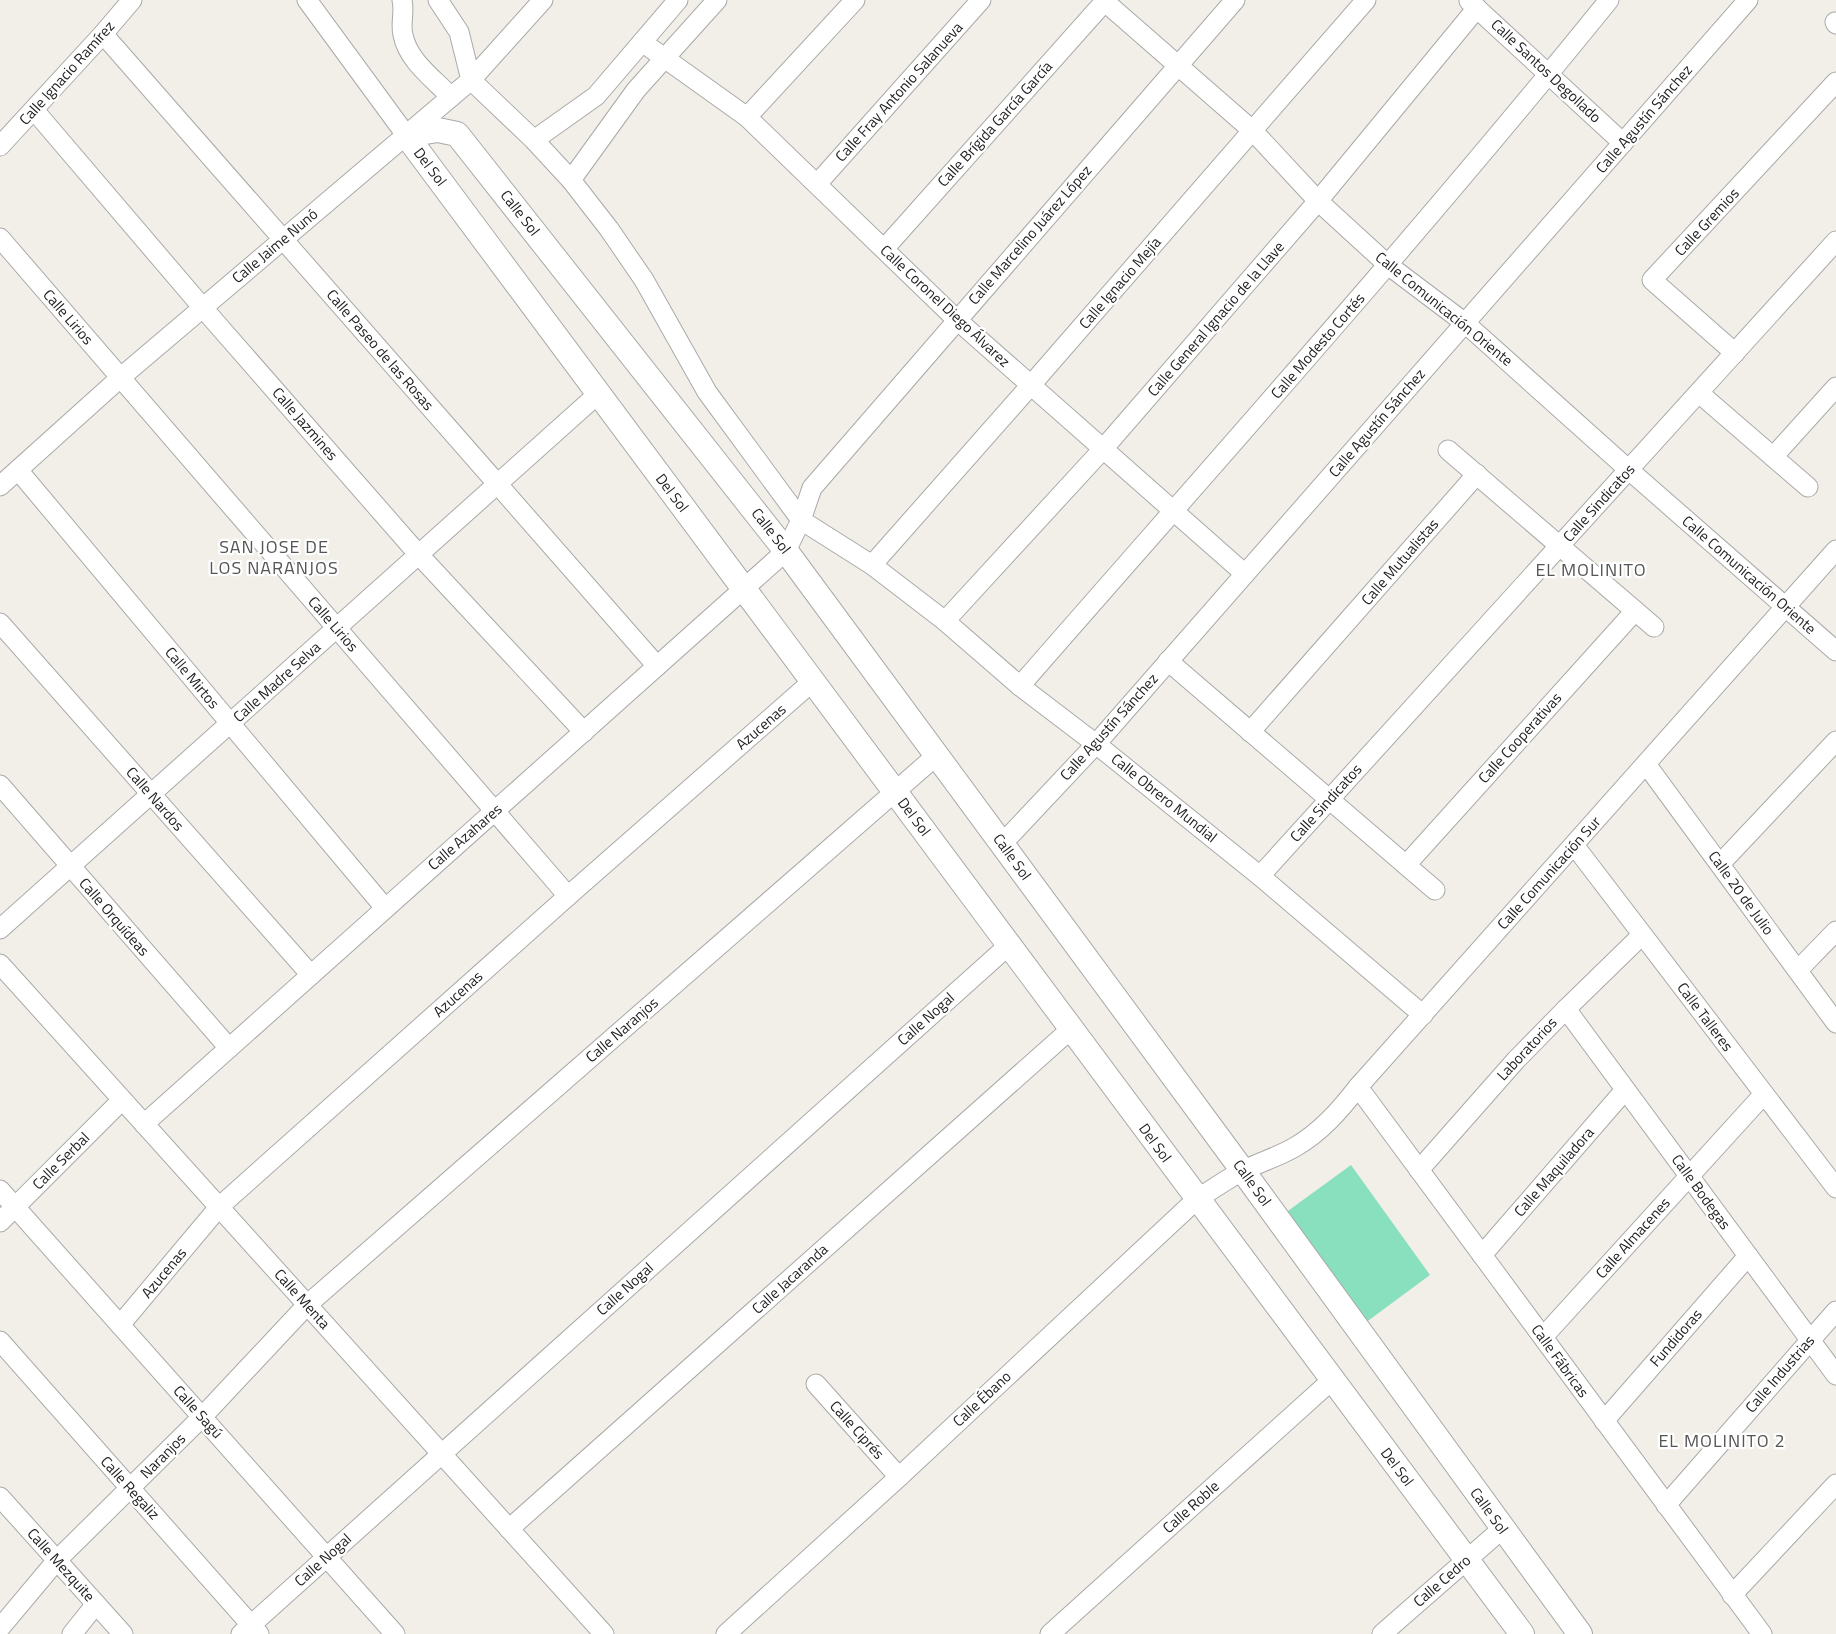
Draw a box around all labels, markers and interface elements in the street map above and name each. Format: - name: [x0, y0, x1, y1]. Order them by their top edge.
- street label: Calle Santos Degollado: [1486, 13, 1607, 128]
- street label: Calle Ignacio Ramírez: [13, 15, 120, 130]
- street label: Calle Fray Antonio Salanueva: [829, 16, 968, 167]
- street label: Calle Brígida García García: [932, 55, 1058, 192]
- street label: Calle Agustín Sánchez: [1590, 59, 1698, 178]
- street label: Del Sol: [408, 142, 453, 191]
- street label: Calle Marcelino Juárez López: [962, 160, 1097, 310]
- street label: Calle Gremios: [1669, 182, 1744, 261]
- street label: Calle Sol: [495, 185, 546, 241]
- street label: Calle Jaime Nunó: [227, 203, 323, 289]
- street label: Calle Ignacio Mejía: [1073, 231, 1167, 334]
- street label: Calle General Ignacio de la Llave: [1142, 236, 1290, 401]
- street label: Calle Coronel Diego Álvarez: [875, 239, 1016, 372]
- street label: Calle Comunicación Oriente: [1371, 246, 1518, 371]
- street label: Calle Lirios: [38, 284, 99, 350]
- street label: Calle Paseo de las Rosas: [321, 284, 440, 415]
- street label: Calle Modesto Cortés: [1265, 288, 1370, 404]
- street label: Calle Agustín Sánchez: [1323, 363, 1431, 482]
- street label: Calle Jazmines: [267, 382, 344, 465]
- street label: Calle Sindicatos: [1557, 458, 1640, 547]
- street label: Del Sol: [650, 468, 695, 517]
- street label: Calle Sol: [746, 503, 797, 559]
- street label: Calle Comunicación Oriente: [1677, 510, 1821, 639]
- street label: Calle Mutualistas: [1355, 513, 1444, 610]
- district label: SAN JOSE DE LOS NARANJOS: [209, 533, 339, 581]
- district label: EL MOLINITO: [1535, 556, 1647, 583]
- street label: Calle Lirios: [303, 591, 364, 657]
- street label: Calle Madre Selva: [228, 636, 326, 727]
- street label: Calle Mirtos: [160, 642, 225, 714]
- street label: Calle Agustín Sánchez: [1054, 668, 1163, 785]
- street label: Calle Cooperativas: [1472, 687, 1567, 788]
- street label: Azucenas: [730, 698, 791, 755]
- street label: Calle Obrero Mundial: [1106, 747, 1222, 848]
- street label: Calle Sindicatos: [1284, 758, 1367, 847]
- street label: Calle Nardos: [121, 761, 190, 836]
- street label: Del Sol: [892, 792, 937, 841]
- street label: Calle Azahares: [422, 798, 507, 875]
- street label: Calle Comunicación Sur: [1491, 811, 1606, 934]
- street label: Calle Sol: [988, 829, 1037, 885]
- street label: Calle 20 de Julio: [1703, 846, 1780, 940]
- street label: Calle Orquídeas: [74, 872, 155, 961]
- street label: Azucenas: [428, 965, 488, 1022]
- street label: Calle Talleres: [1672, 977, 1739, 1056]
- street label: Calle Nogal: [892, 987, 959, 1051]
- street label: Calle Naranjos: [580, 991, 663, 1068]
- street label: Laboratorios: [1491, 1012, 1562, 1086]
- street label: Del Sol: [1133, 1118, 1178, 1167]
- street label: Calle Maquiladora: [1508, 1121, 1599, 1222]
- street label: Calle Serbal: [27, 1127, 95, 1195]
- street label: Calle Bodegas: [1666, 1149, 1737, 1234]
- street label: Calle Sol: [1228, 1155, 1277, 1211]
- street label: Calle Almacenes: [1590, 1192, 1676, 1283]
- street label: Calle Jacaranda: [746, 1238, 833, 1319]
- street label: Azucenas: [135, 1242, 192, 1303]
- street label: Calle Nogal: [591, 1257, 658, 1321]
- street label: Calle Menta: [269, 1263, 336, 1334]
- street label: Fundidoras: [1644, 1304, 1707, 1372]
- street label: Calle Fábricas: [1526, 1319, 1595, 1402]
- street label: Calle Industrias: [1739, 1330, 1820, 1418]
- street label: Calle Ébano: [947, 1365, 1016, 1432]
- street label: Calle Sagú: [168, 1380, 229, 1443]
- street label: Calle Ciprés: [825, 1395, 890, 1464]
- street label: Naranjos: [135, 1427, 191, 1484]
- district label: EL MOLINITO 2: [1658, 1427, 1786, 1454]
- street label: Del Sol: [1375, 1442, 1420, 1491]
- street label: Calle Regaliz: [95, 1451, 165, 1525]
- street label: Calle Roble: [1157, 1475, 1224, 1538]
- street label: Calle Sol: [1465, 1483, 1514, 1539]
- street label: Calle Mezquite: [22, 1523, 101, 1607]
- street label: Calle Nogal: [289, 1528, 356, 1592]
- street label: Calle Cedro: [1408, 1549, 1476, 1612]

